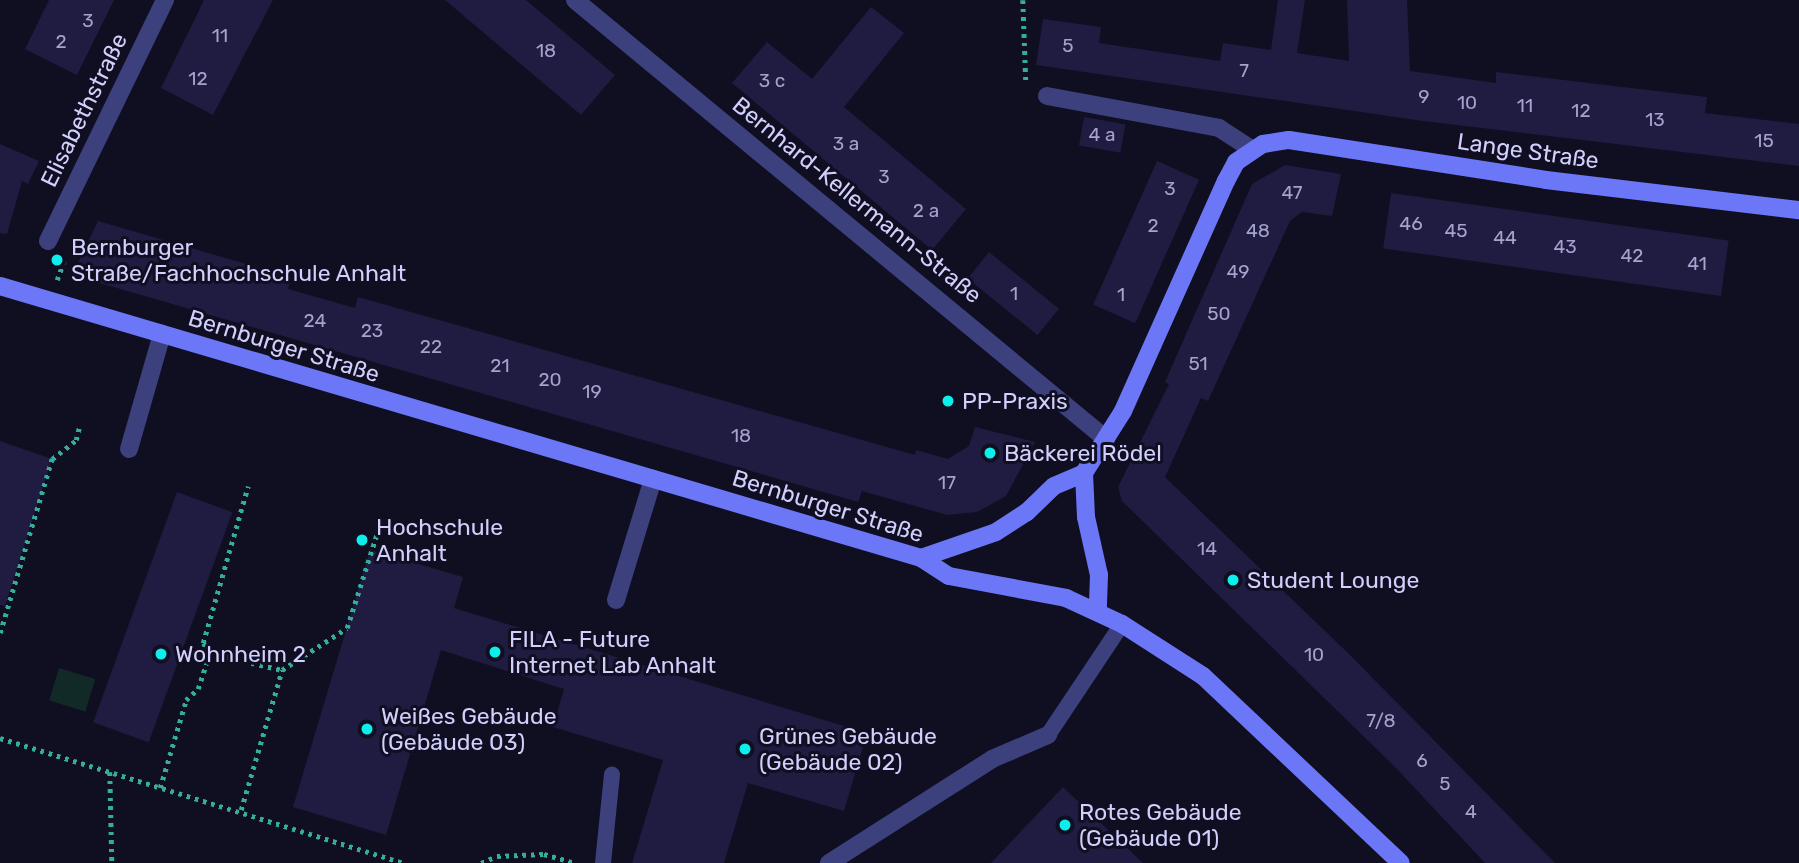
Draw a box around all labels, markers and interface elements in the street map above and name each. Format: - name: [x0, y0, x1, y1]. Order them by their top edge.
- house number: 3: [82, 10, 94, 32]
- house number: 11: [212, 25, 228, 47]
- street label: Elisabethstraße: [35, 29, 133, 191]
- house number: 2: [55, 31, 67, 53]
- house number: 5: [1062, 35, 1074, 57]
- house number: 18: [536, 40, 556, 62]
- house number: 7: [1239, 60, 1249, 82]
- house number: 12: [188, 68, 208, 90]
- house number: 3 c: [759, 70, 785, 92]
- house number: 9: [1418, 86, 1430, 108]
- street label: Bernhard-Kellermann-Straße: [727, 91, 987, 309]
- house number: 10: [1457, 92, 1477, 114]
- house number: 11: [1517, 95, 1533, 117]
- house number: 12: [1571, 100, 1591, 122]
- house number: 13: [1645, 109, 1665, 131]
- house number: 4 a: [1089, 124, 1115, 146]
- street label: Lange Straße: [1455, 127, 1601, 175]
- house number: 15: [1754, 130, 1774, 152]
- house number: 3 a: [833, 133, 859, 155]
- house number: 3: [878, 166, 890, 188]
- house number: 3: [1164, 178, 1176, 200]
- house number: 47: [1281, 182, 1303, 204]
- house number: 2 a: [913, 200, 939, 222]
- house number: 46: [1399, 213, 1423, 235]
- house number: 2: [1147, 215, 1159, 237]
- house number: 48: [1246, 220, 1270, 242]
- house number: 45: [1444, 220, 1468, 242]
- house number: 44: [1493, 227, 1517, 249]
- place label: Bernburger Straße/Fachhochschule Anhalt: [71, 233, 407, 287]
- house number: 43: [1553, 236, 1577, 258]
- house number: 42: [1621, 245, 1643, 267]
- marker: Bernburger Straße/Fachhochschule Anhalt: [49, 252, 65, 268]
- house number: 41: [1687, 253, 1707, 275]
- house number: 49: [1227, 261, 1249, 283]
- house number: 1: [1010, 283, 1018, 305]
- house number: 1: [1117, 284, 1125, 306]
- house number: 50: [1207, 303, 1231, 325]
- street label: Bernburger Straße: [185, 304, 383, 388]
- house number: 24: [304, 310, 326, 332]
- house number: 23: [361, 320, 383, 342]
- house number: 22: [420, 336, 442, 358]
- house number: 51: [1188, 353, 1208, 375]
- house number: 21: [490, 355, 510, 377]
- house number: 20: [538, 369, 562, 391]
- house number: 19: [582, 381, 602, 403]
- place label: PP-Praxis: [962, 387, 1068, 415]
- marker: PP-Praxis: [940, 393, 956, 409]
- house number: 18: [731, 425, 751, 447]
- place label: Bäckerei Rödel: [1004, 439, 1162, 467]
- marker: Bäckerei Rödel: [982, 445, 998, 461]
- street label: Bernburger Straße: [729, 464, 927, 548]
- house number: 17: [938, 472, 956, 494]
- place label: Hochschule Anhalt: [376, 513, 503, 567]
- marker: Hochschule Anhalt: [354, 532, 370, 548]
- house number: 14: [1197, 538, 1217, 560]
- place label: Student Lounge: [1247, 566, 1419, 594]
- marker: Student Lounge: [1225, 572, 1241, 588]
- place label: FILA - Future Internet Lab Anhalt: [509, 625, 717, 679]
- place label: Wohnheim 2: [175, 640, 306, 668]
- marker: FILA - Future Internet Lab Anhalt: [487, 644, 503, 660]
- house number: 10: [1304, 644, 1324, 666]
- marker: Wohnheim 2: [153, 646, 169, 662]
- place label: Weißes Gebäude (Gebäude 03): [381, 702, 557, 756]
- house number: 7/8: [1366, 710, 1396, 732]
- marker: Weißes Gebäude (Gebäude 03): [359, 721, 375, 737]
- place label: Grünes Gebäude (Gebäude 02): [759, 722, 937, 776]
- marker: Grünes Gebäude (Gebäude 02): [737, 741, 753, 757]
- house number: 6: [1416, 750, 1428, 772]
- house number: 5: [1439, 773, 1451, 795]
- place label: Rotes Gebäude (Gebäude 01): [1079, 798, 1242, 852]
- house number: 4: [1465, 801, 1477, 823]
- marker: Rotes Gebäude (Gebäude 01): [1057, 817, 1073, 833]

